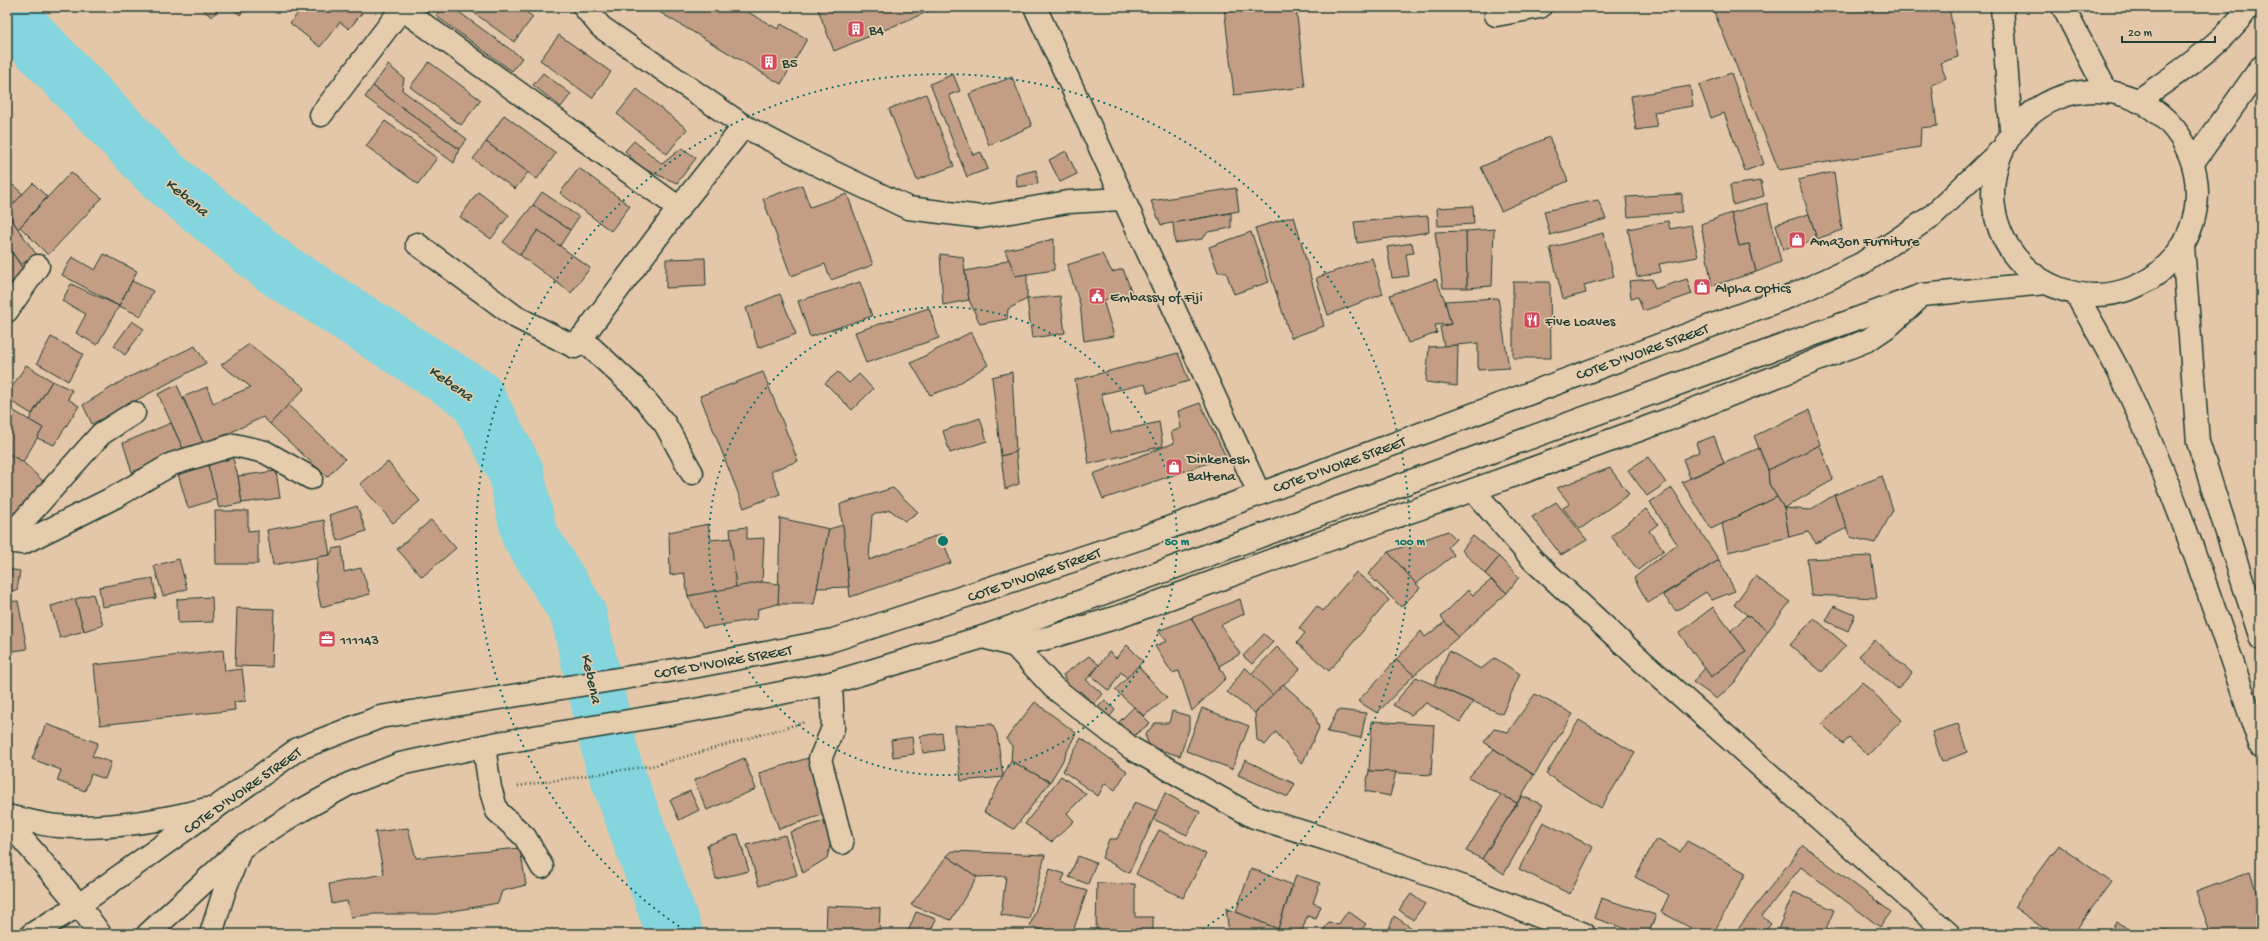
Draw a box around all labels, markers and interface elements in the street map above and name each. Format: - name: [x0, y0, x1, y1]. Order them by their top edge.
- scale bar: [2122, 18, 2215, 44]
- building icon: B4: [846, 19, 866, 39]
- place label: B4: [868, 22, 884, 40]
- text: 20 m: [2128, 27, 2153, 41]
- building icon: B5: [759, 52, 779, 72]
- place label: B5: [781, 55, 798, 73]
- water label: Kebena: [160, 176, 212, 223]
- shop icon: Amazon Furniture: [1787, 230, 1807, 250]
- place label: Amazon Furniture: [1810, 233, 1920, 251]
- shop icon: Alpha Optics: [1692, 277, 1712, 297]
- place label: Alpha Optics: [1715, 280, 1791, 298]
- public building icon: Embassy of Fiji: [1087, 286, 1107, 306]
- place label: Embassy of Fiji: [1110, 289, 1203, 307]
- restaurant icon: Five Loaves: [1522, 310, 1542, 330]
- place label: Five Loaves: [1544, 313, 1616, 331]
- street label: COTE D'IVOIRE STREET: [1574, 320, 1713, 385]
- water label: Kebena: [424, 363, 477, 408]
- street label: COTE D'IVOIRE STREET: [1271, 433, 1410, 498]
- place label: Dinkenesh Baltena: [1186, 451, 1250, 486]
- shop icon: Dinkenesh Baltena: [1164, 457, 1184, 477]
- centre of rings: [936, 534, 950, 548]
- text: 50 m: [1165, 536, 1190, 550]
- text: 100 m: [1394, 536, 1425, 550]
- street label: COTE D'IVOIRE STREET: [966, 544, 1105, 607]
- office icon: 111143: [317, 629, 337, 649]
- place label: 111143: [339, 632, 379, 650]
- street label: COTE D'IVOIRE STREET: [653, 642, 795, 684]
- water label: Kebena: [575, 652, 605, 706]
- street label: COTE D'IVOIRE STREET: [181, 743, 307, 839]

